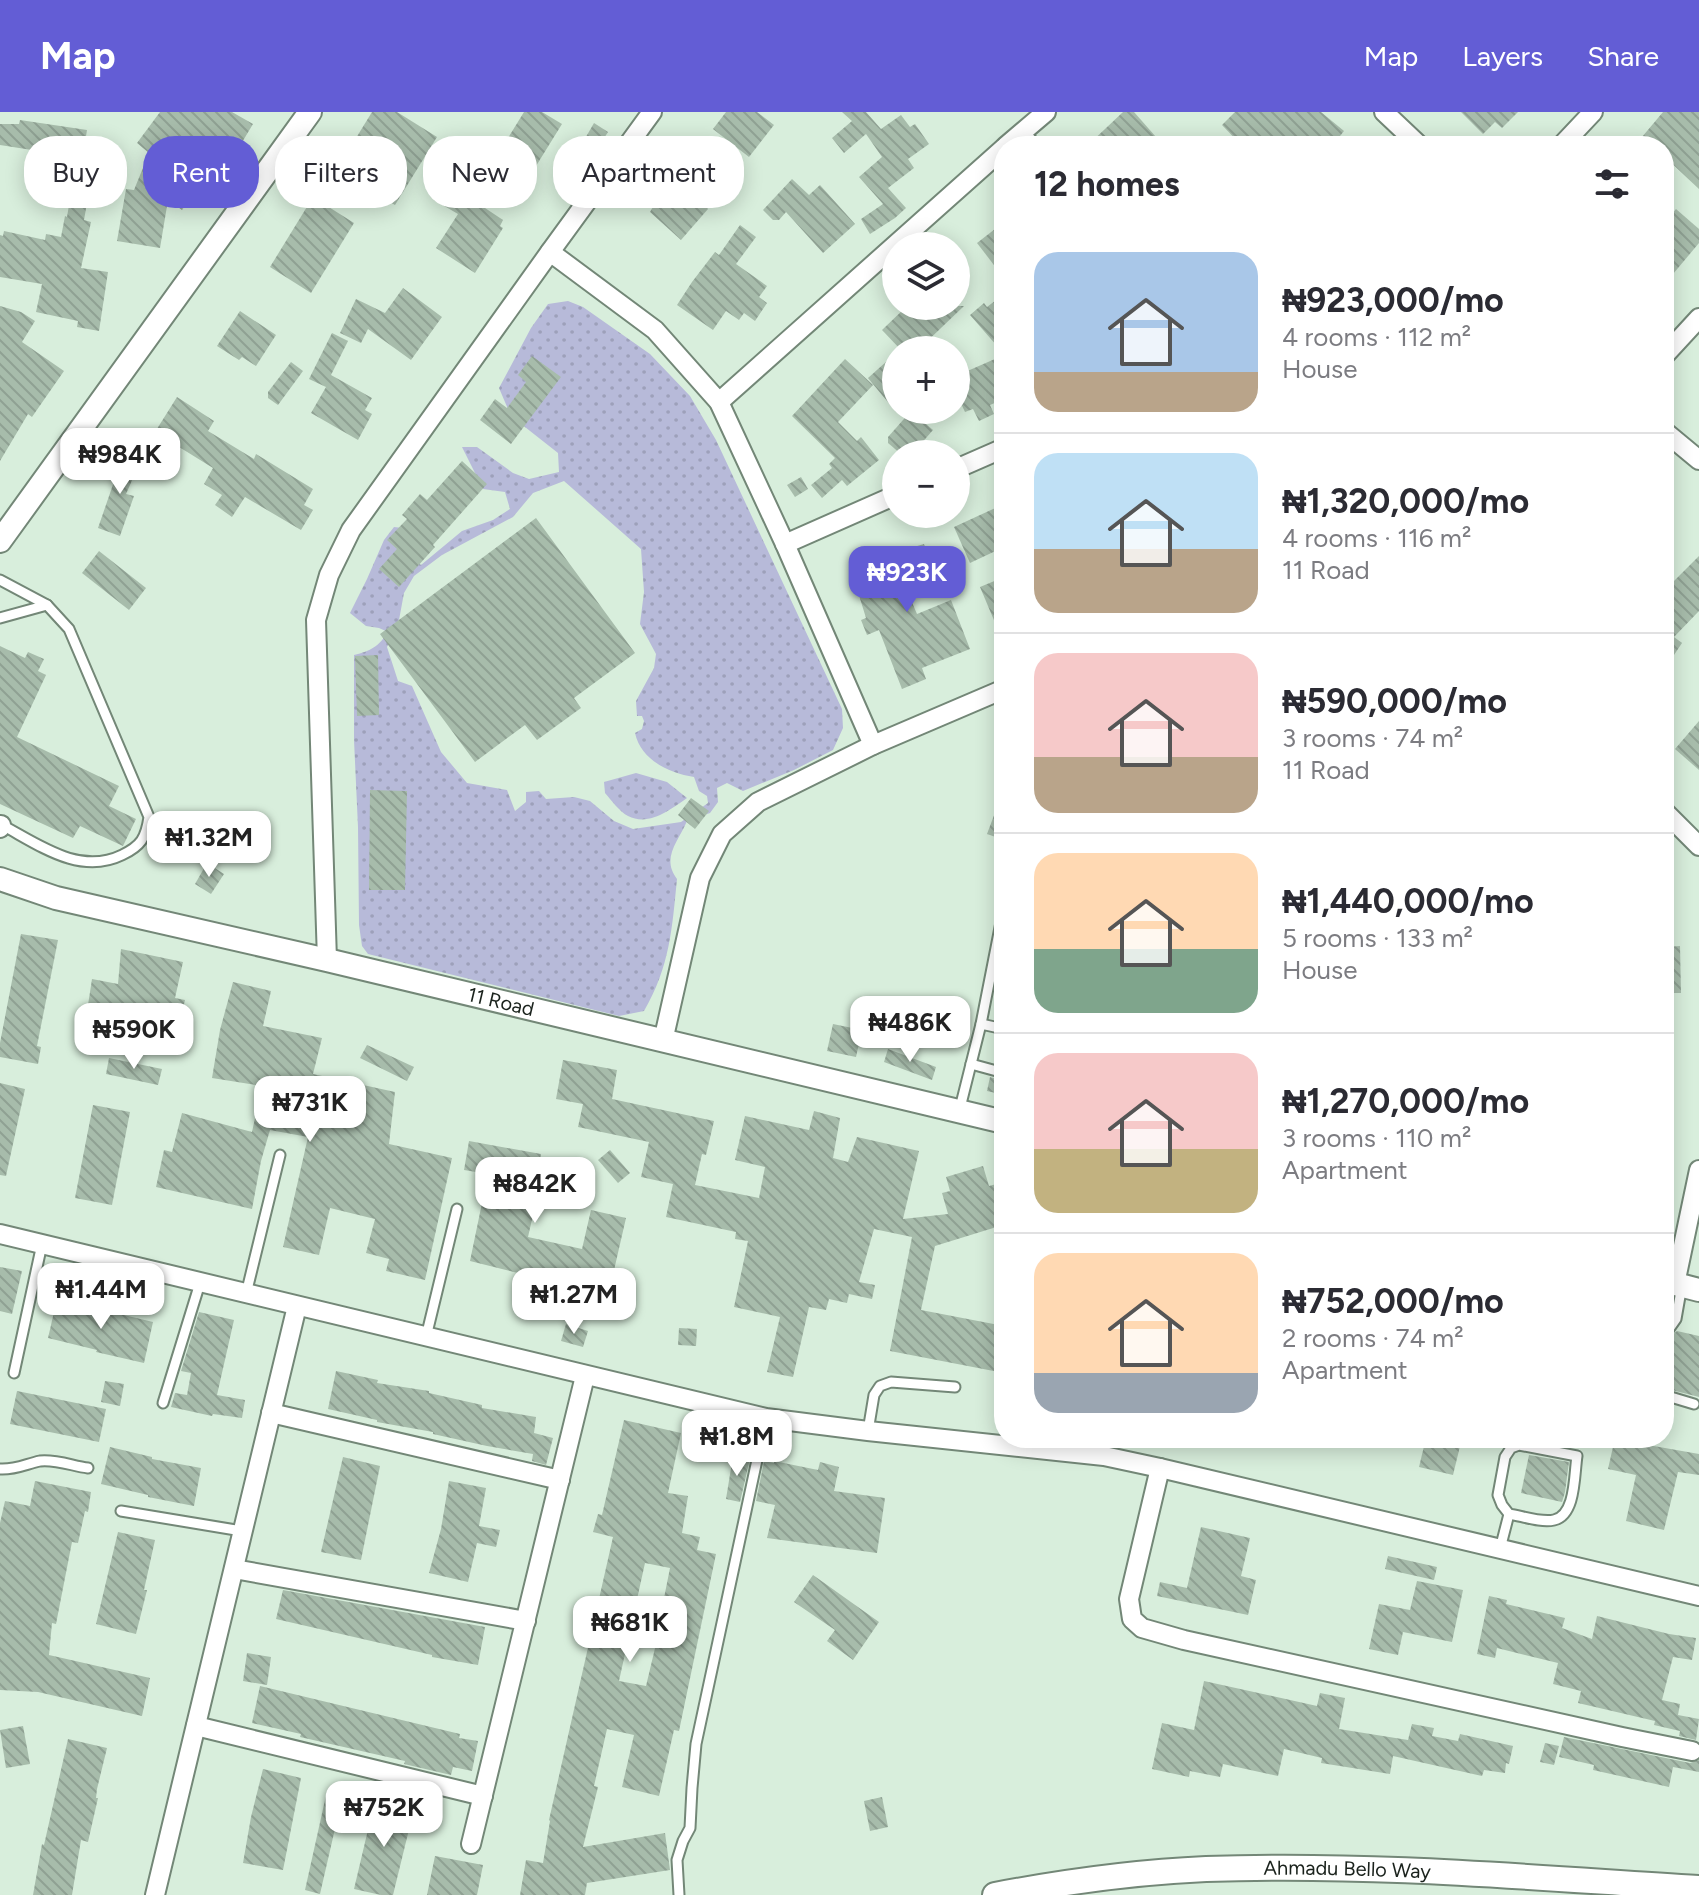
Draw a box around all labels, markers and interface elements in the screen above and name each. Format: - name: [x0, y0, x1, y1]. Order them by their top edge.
- text: Map: [40, 33, 116, 79]
- text: Map: [1364, 39, 1418, 73]
- text: Layers: [1462, 39, 1543, 73]
- text: Share: [1587, 39, 1659, 73]
- chip: Buy: [24, 136, 127, 208]
- chip: Rent: [143, 136, 259, 208]
- chip: Filters: [275, 136, 407, 208]
- chip: New: [423, 136, 537, 208]
- chip: Apartment: [553, 136, 744, 208]
- icon: filters: [1590, 162, 1634, 206]
- text: 12 homes: [1034, 164, 1180, 205]
- map controls: [882, 232, 970, 528]
- button: layers: [882, 232, 970, 320]
- text: ₦923,000/mo: [1282, 280, 1504, 321]
- icon: home: [1098, 284, 1194, 380]
- text: 4 rooms · 112 m²: [1282, 321, 1471, 353]
- button: +: [882, 336, 970, 424]
- text: House: [1282, 353, 1357, 385]
- pin: ₦984K: [64, 428, 176, 496]
- text: ₦984K: [78, 438, 162, 470]
- button: −: [882, 440, 970, 528]
- text: ₦1,320,000/mo: [1282, 481, 1529, 522]
- icon: home: [1098, 485, 1194, 581]
- text: 4 rooms · 116 m²: [1282, 522, 1471, 554]
- pin: ₦923K: [851, 546, 963, 614]
- text: 11 Road: [1282, 554, 1370, 586]
- text: ₦923K: [867, 556, 947, 588]
- text: ₦590,000/mo: [1282, 681, 1507, 722]
- icon: home: [1098, 685, 1194, 781]
- text: 3 rooms · 74 m²: [1282, 722, 1463, 754]
- text: 11 Road: [1282, 754, 1370, 786]
- pin: ₦1.32M: [144, 811, 274, 879]
- text: ₦1.32M: [165, 821, 253, 853]
- text: ₦1,440,000/mo: [1282, 881, 1534, 922]
- icon: home: [1098, 885, 1194, 981]
- text: 5 rooms · 133 m²: [1282, 922, 1473, 954]
- text: House: [1282, 954, 1357, 986]
- street label: 11 Road: [465, 982, 537, 1021]
- pin: ₦486K: [854, 996, 966, 1064]
- pin: ₦590K: [78, 1003, 190, 1071]
- text: ₦486K: [868, 1006, 952, 1038]
- text: ₦590K: [92, 1013, 176, 1045]
- pin: ₦731K: [254, 1076, 366, 1144]
- text: ₦1,270,000/mo: [1282, 1081, 1529, 1122]
- icon: home: [1098, 1085, 1194, 1181]
- text: ₦731K: [272, 1086, 348, 1118]
- text: 3 rooms · 110 m²: [1282, 1122, 1471, 1154]
- text: Apartment: [1282, 1154, 1408, 1186]
- pin: ₦842K: [479, 1157, 591, 1225]
- text: ₦842K: [493, 1167, 577, 1199]
- pin: ₦1.44M: [36, 1263, 166, 1331]
- pin: ₦1.27M: [509, 1268, 639, 1336]
- text: ₦1.44M: [55, 1273, 147, 1305]
- text: ₦1.27M: [530, 1278, 618, 1310]
- text: ₦752,000/mo: [1282, 1281, 1504, 1322]
- icon: home: [1098, 1285, 1194, 1381]
- text: 2 rooms · 74 m²: [1282, 1322, 1464, 1354]
- text: Apartment: [1282, 1354, 1408, 1386]
- pin: ₦1.8M: [681, 1410, 793, 1478]
- text: ₦1.8M: [700, 1420, 774, 1452]
- pin: ₦681K: [574, 1596, 686, 1664]
- text: ₦681K: [591, 1606, 669, 1638]
- pin: ₦752K: [328, 1781, 440, 1849]
- text: ₦752K: [344, 1791, 424, 1823]
- street label: Ahmadu Bello Way: [1263, 1856, 1432, 1883]

